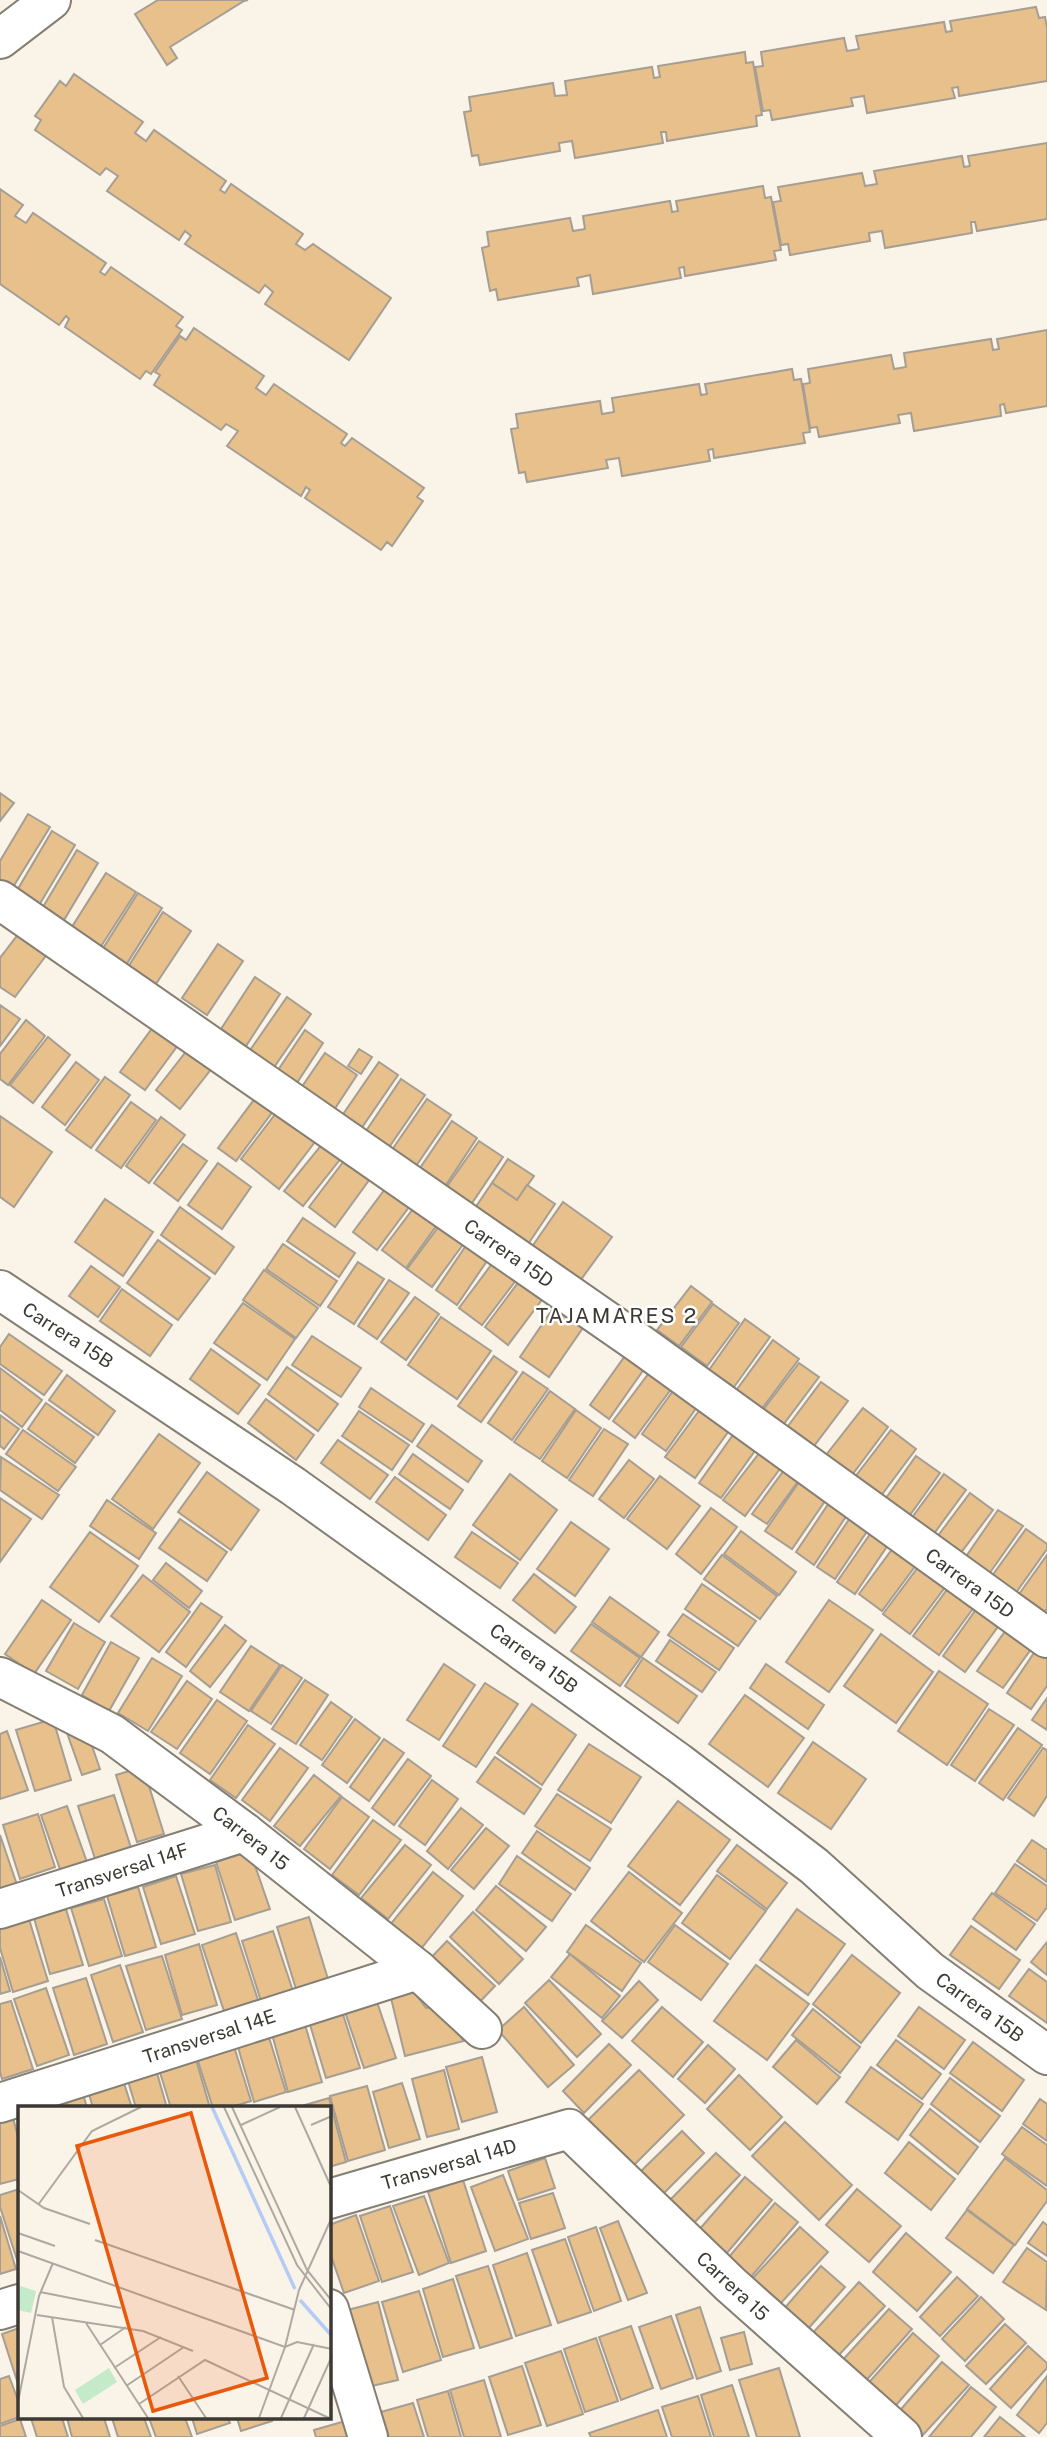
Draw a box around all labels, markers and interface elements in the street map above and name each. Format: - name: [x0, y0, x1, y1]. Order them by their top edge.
- street label: Carrera 15D: [460, 1214, 558, 1292]
- street label: Carrera 15B: [18, 1298, 118, 1372]
- district label: TAJAMARES 2: [536, 1303, 698, 1328]
- street label: Carrera 15D: [921, 1543, 1019, 1623]
- street label: Carrera 15B: [486, 1619, 582, 1697]
- street label: Carrera 15: [208, 1801, 294, 1875]
- street label: Transversal 14F: [53, 1838, 191, 1902]
- street label: Carrera 15B: [932, 1968, 1028, 2046]
- street label: Transversal 14E: [140, 2004, 278, 2068]
- inset map: [18, 2106, 331, 2420]
- street label: Transversal 14D: [379, 2134, 519, 2194]
- street label: Carrera 15: [692, 2247, 774, 2325]

